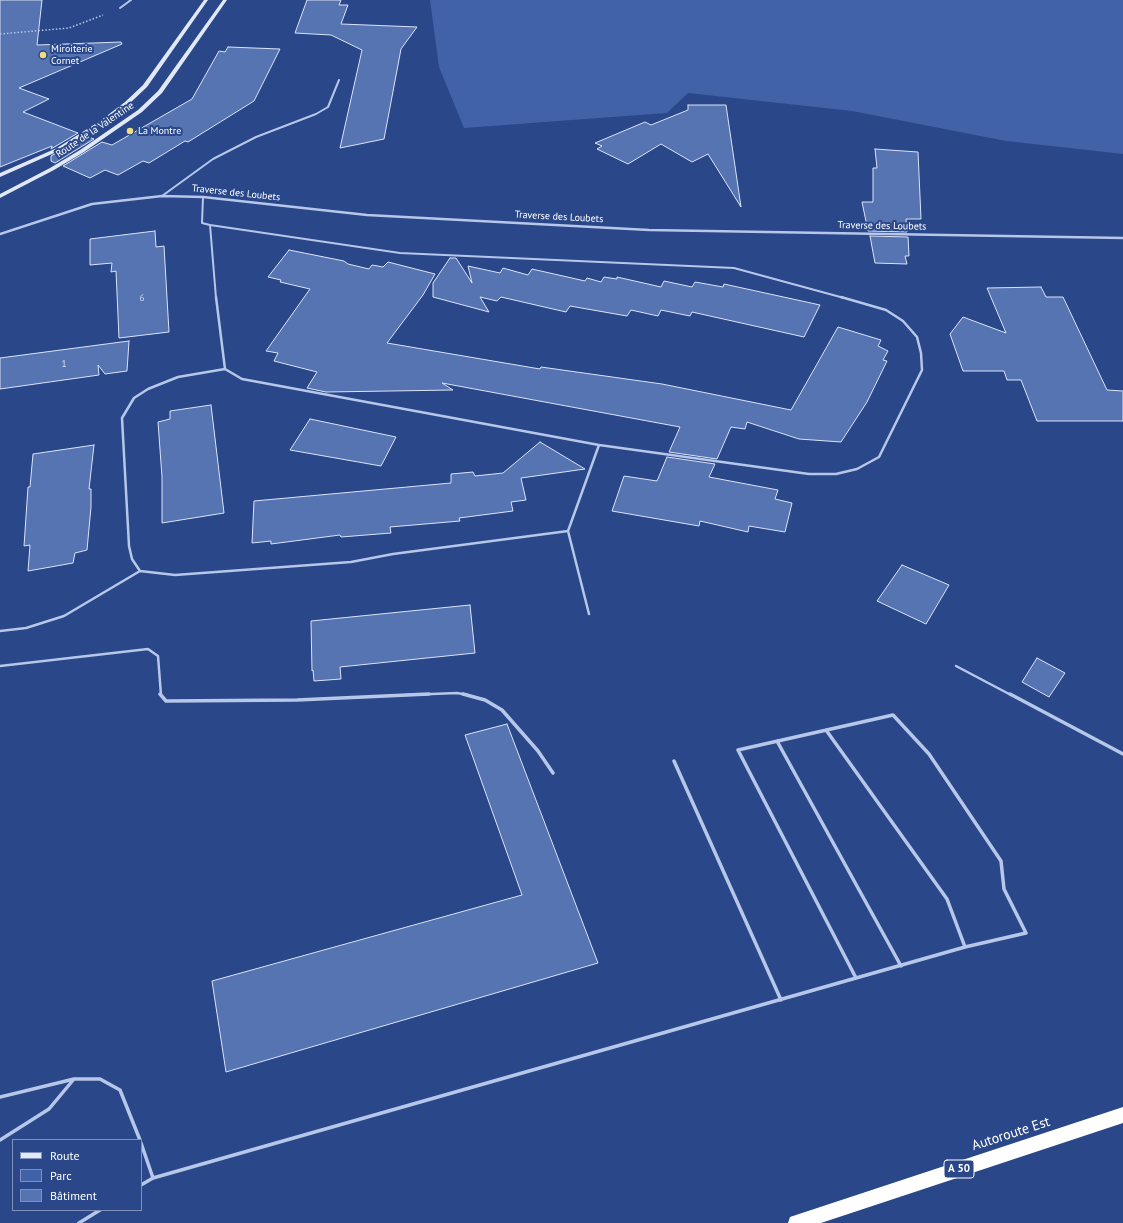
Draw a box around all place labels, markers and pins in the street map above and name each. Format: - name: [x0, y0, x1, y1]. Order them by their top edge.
- place label: Miroiterie Cornet: [51, 43, 93, 66]
- marker: Miroiterie Cornet: [38, 50, 48, 60]
- place label: La Montre: [138, 125, 181, 137]
- marker: La Montre: [125, 126, 135, 136]

